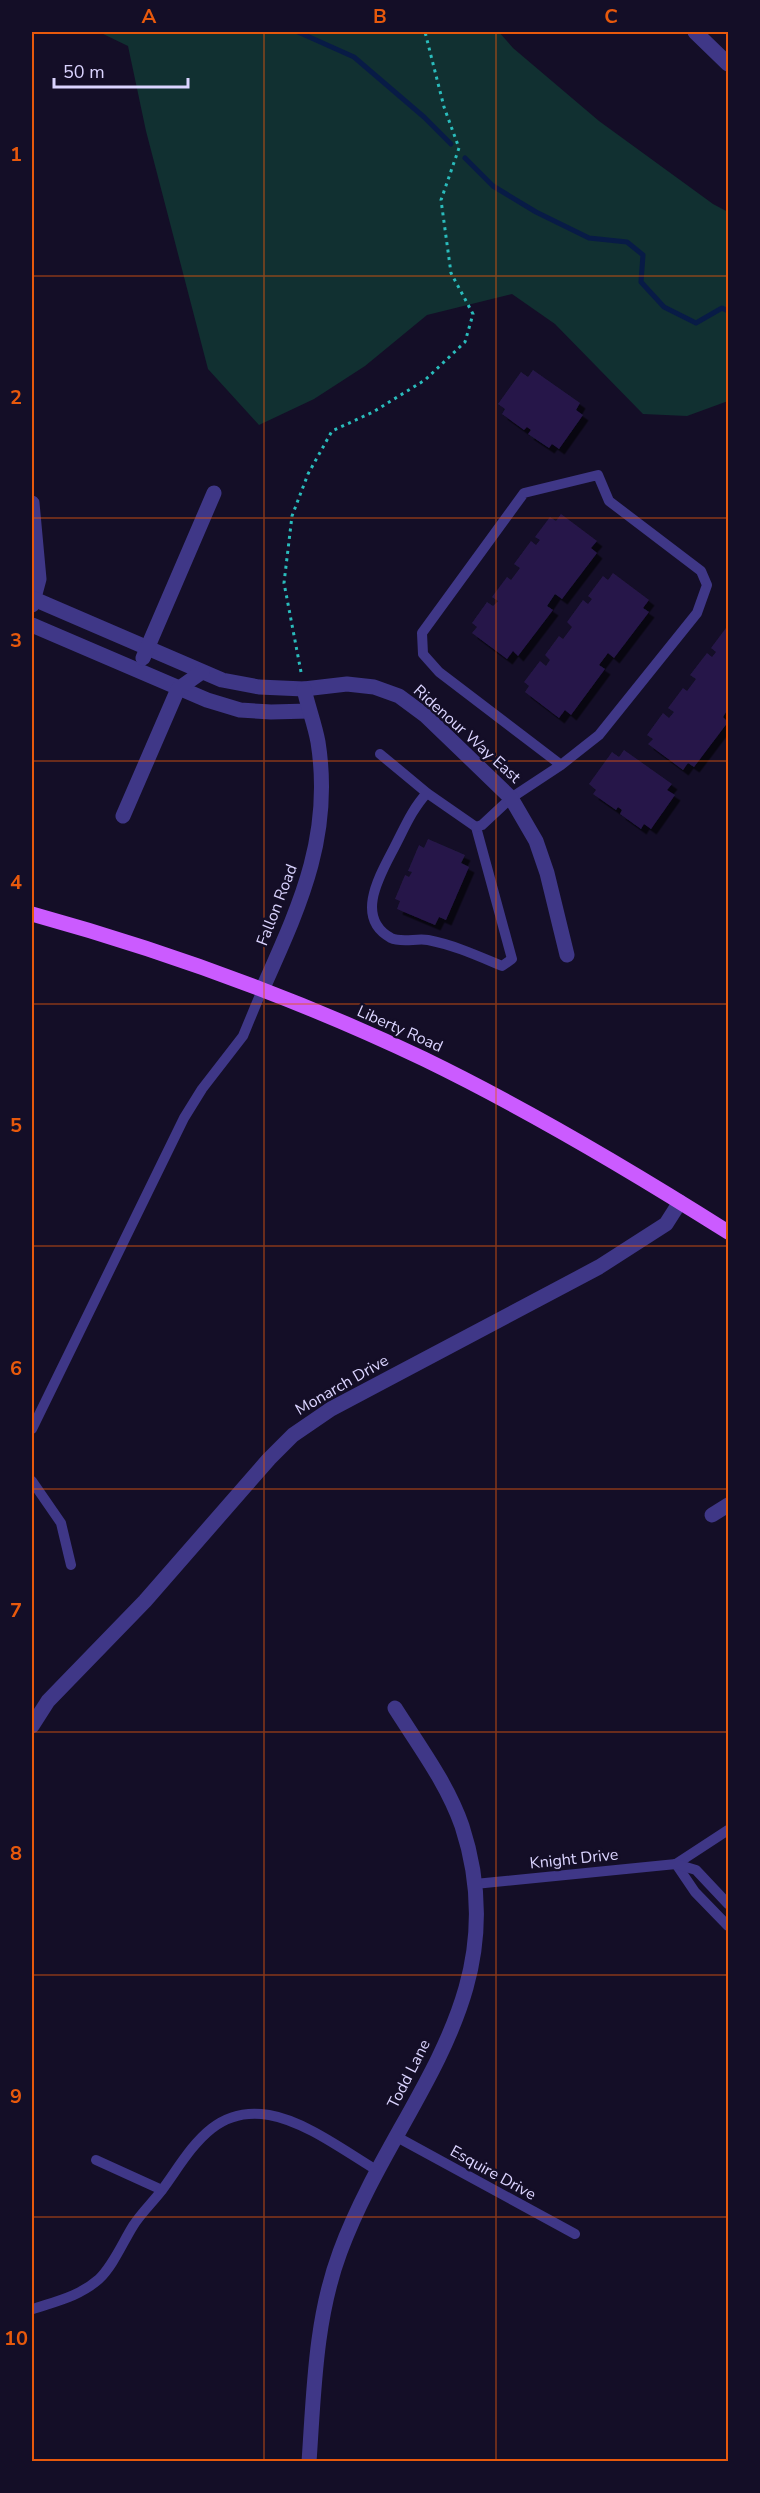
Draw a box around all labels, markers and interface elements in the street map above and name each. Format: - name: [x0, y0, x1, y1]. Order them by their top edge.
- text: A: [142, 3, 157, 30]
- text: B: [373, 3, 387, 30]
- text: C: [604, 3, 618, 30]
- scale bar: [54, 51, 188, 89]
- text: 50 m: [63, 60, 105, 84]
- text: 1: [10, 141, 22, 168]
- text: 2: [10, 384, 22, 411]
- text: 3: [10, 627, 22, 654]
- street label: Ridenour Way East: [409, 680, 526, 788]
- street label: Fallon Road: [251, 861, 303, 949]
- text: 4: [10, 869, 22, 896]
- street label: Liberty Road: [354, 1000, 446, 1058]
- text: 5: [10, 1112, 22, 1139]
- street label: Monarch Drive: [291, 1349, 393, 1421]
- text: 6: [10, 1355, 22, 1382]
- text: 7: [10, 1597, 22, 1624]
- text: 8: [10, 1840, 22, 1867]
- street label: Knight Drive: [529, 1843, 619, 1875]
- street label: Todd Lane: [382, 2036, 436, 2112]
- text: 9: [10, 2083, 22, 2110]
- street label: Esquire Drive: [446, 2140, 540, 2206]
- text: 10: [4, 2325, 28, 2352]

